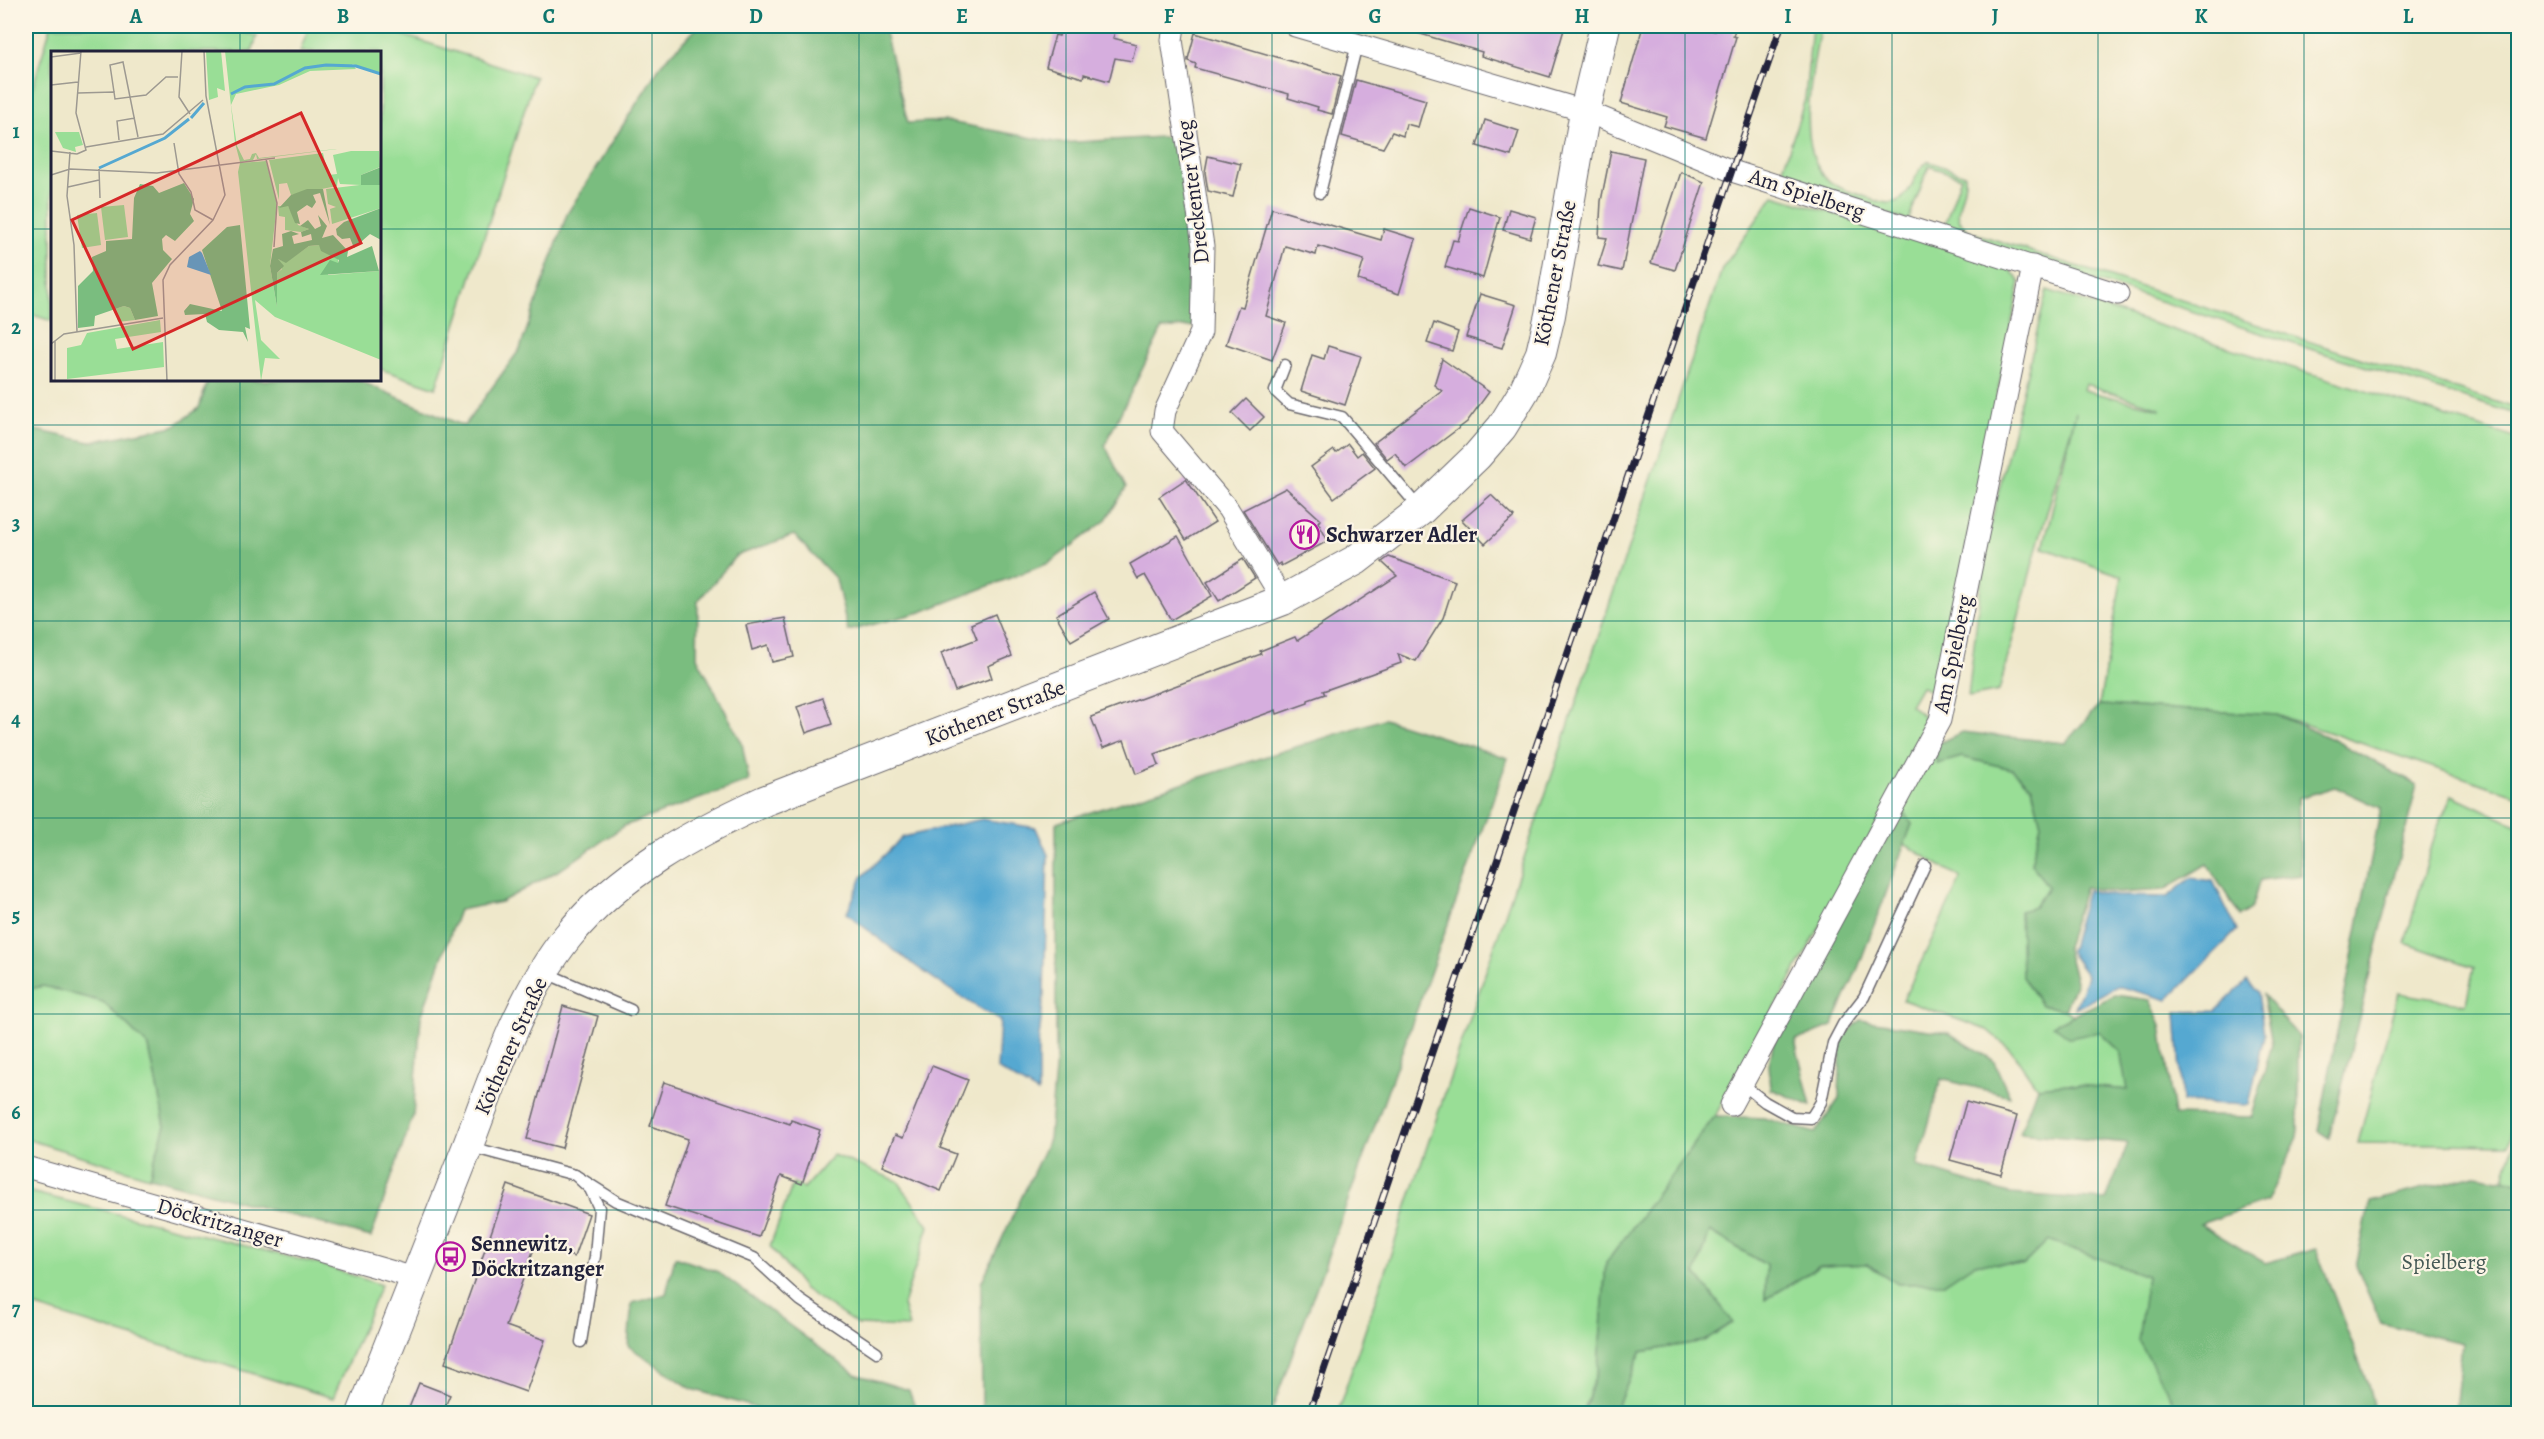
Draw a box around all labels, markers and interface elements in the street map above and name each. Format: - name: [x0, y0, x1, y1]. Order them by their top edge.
- text: A: [129, 3, 143, 30]
- text: B: [337, 3, 349, 30]
- text: C: [543, 3, 555, 30]
- text: D: [749, 3, 763, 30]
- text: E: [956, 3, 968, 30]
- text: F: [1164, 3, 1175, 30]
- text: G: [1368, 3, 1382, 30]
- text: H: [1575, 3, 1590, 30]
- text: I: [1784, 3, 1792, 30]
- text: J: [1992, 3, 1999, 30]
- text: K: [2194, 3, 2208, 30]
- text: L: [2403, 3, 2414, 30]
- inset map: [51, 51, 381, 381]
- text: 1: [12, 118, 20, 145]
- street label: Dreckenter Weg: [1169, 118, 1217, 266]
- street label: Am Spielberg: [1744, 161, 1869, 227]
- street label: Köthener Straße: [1526, 198, 1584, 348]
- text: 2: [11, 314, 21, 341]
- text: 3: [12, 510, 20, 537]
- restaurant icon: Schwarzer Adler: [1289, 519, 1321, 551]
- place label: Schwarzer Adler: [1326, 520, 1477, 550]
- street label: Am Spielberg: [1926, 592, 1980, 717]
- street label: Köthener Straße: [921, 672, 1069, 754]
- text: 4: [11, 706, 21, 733]
- text: 5: [12, 902, 20, 929]
- street label: Köthener Straße: [467, 972, 555, 1120]
- text: 6: [11, 1099, 21, 1126]
- street label: Döckritzanger: [153, 1191, 287, 1255]
- place label: Sennewitz, Döckritzanger: [471, 1229, 604, 1284]
- bus stop icon: Sennewitz, Döckritzanger: [434, 1241, 466, 1273]
- park label: Spielberg: [2401, 1247, 2487, 1277]
- text: 7: [12, 1295, 21, 1322]

